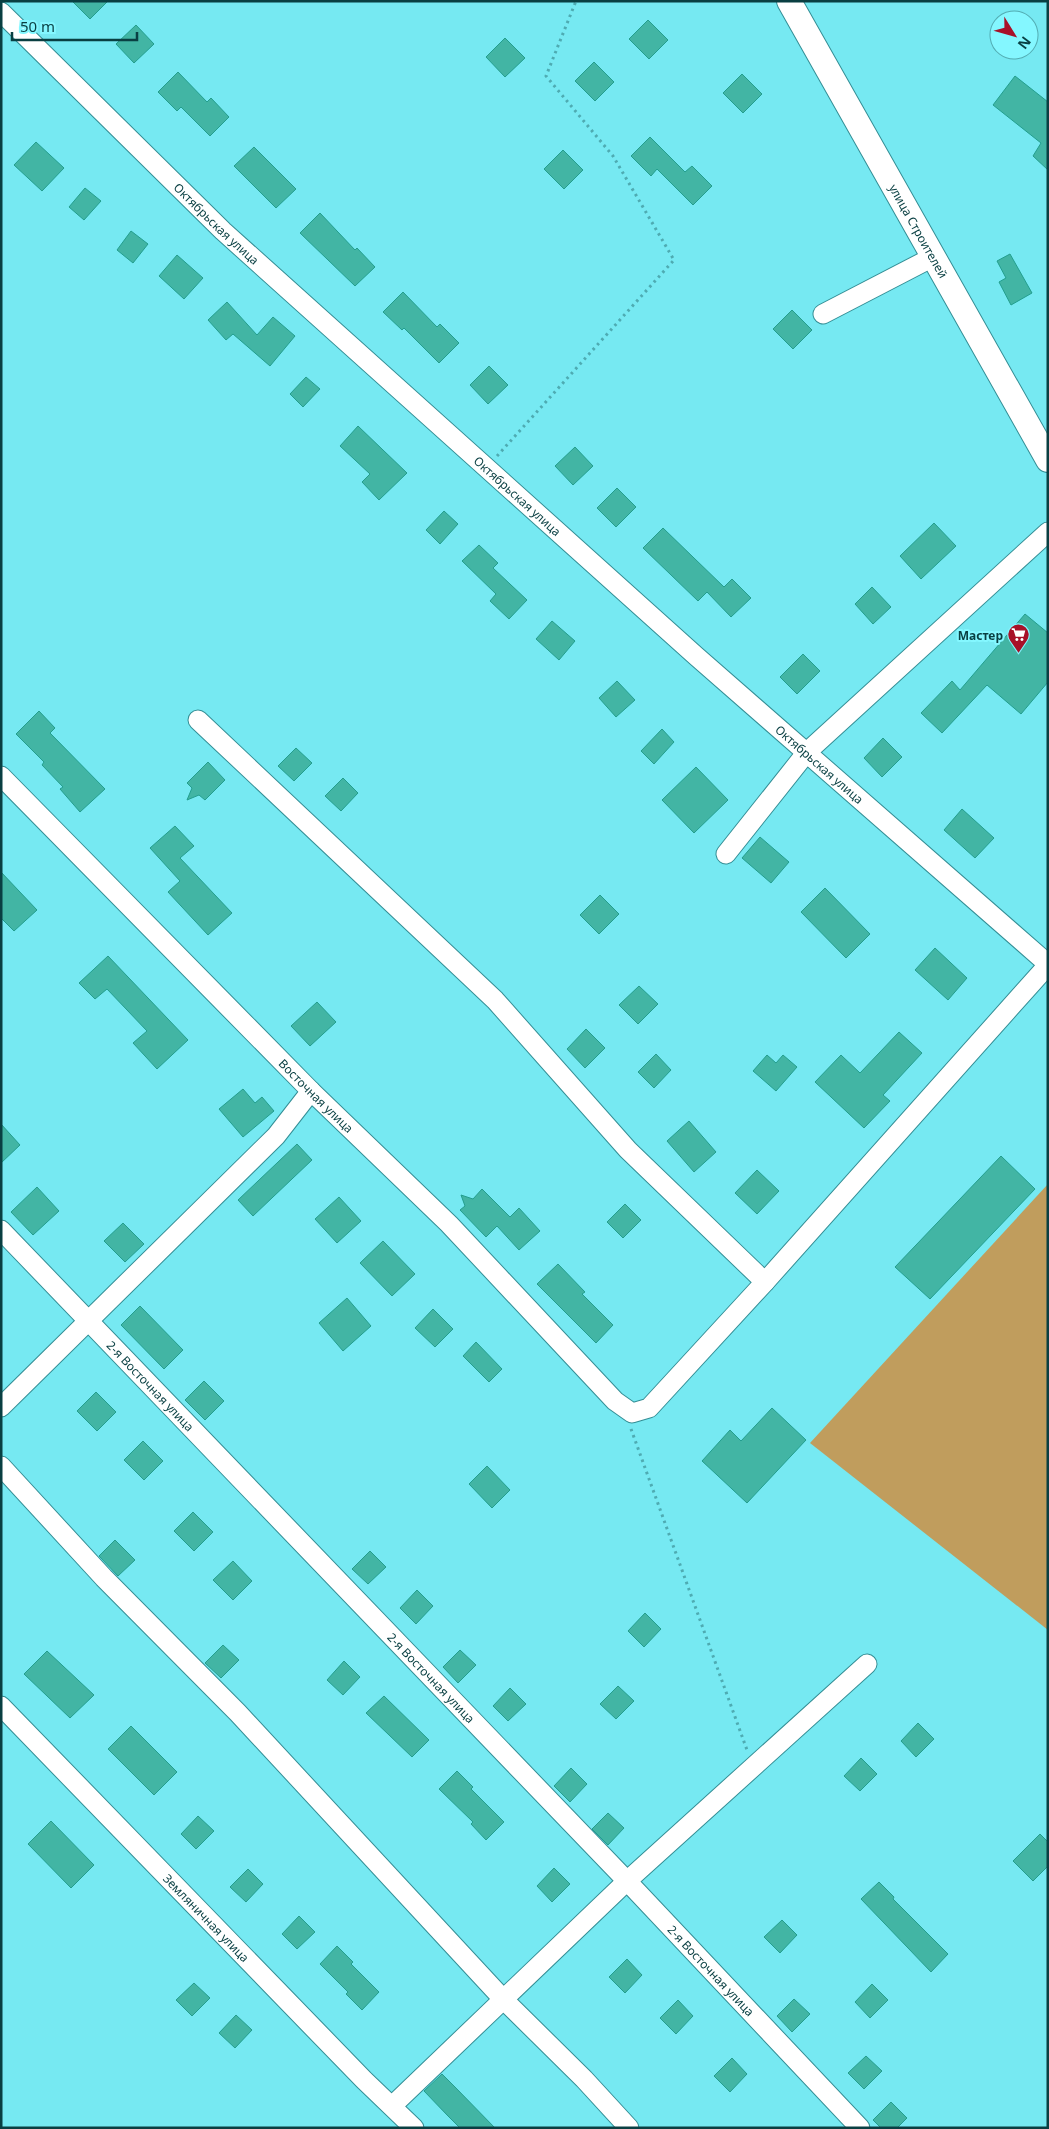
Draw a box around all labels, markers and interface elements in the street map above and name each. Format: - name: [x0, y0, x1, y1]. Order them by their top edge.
- scale bar: [12, 10, 138, 42]
- north arrow: [989, 10, 1039, 60]
- text: 50 m: [20, 16, 55, 36]
- text: N: [1014, 33, 1036, 53]
- street label: Октябрьская улица: [170, 179, 263, 268]
- street label: улица Строителей: [885, 181, 952, 281]
- street label: Октябрьская улица: [470, 452, 565, 540]
- supermarket icon: Мастер: [1007, 623, 1031, 654]
- place label: Мастер: [958, 627, 1003, 644]
- street label: Октябрьская улица: [772, 721, 867, 807]
- street label: Восточная улица: [275, 1055, 357, 1136]
- street label: 2-я Восточная улица: [103, 1337, 198, 1435]
- street label: 2-я Восточная улица: [384, 1629, 479, 1727]
- street label: Земляничная улица: [160, 1870, 253, 1966]
- street label: 2-я Восточная улица: [664, 1921, 758, 2020]

